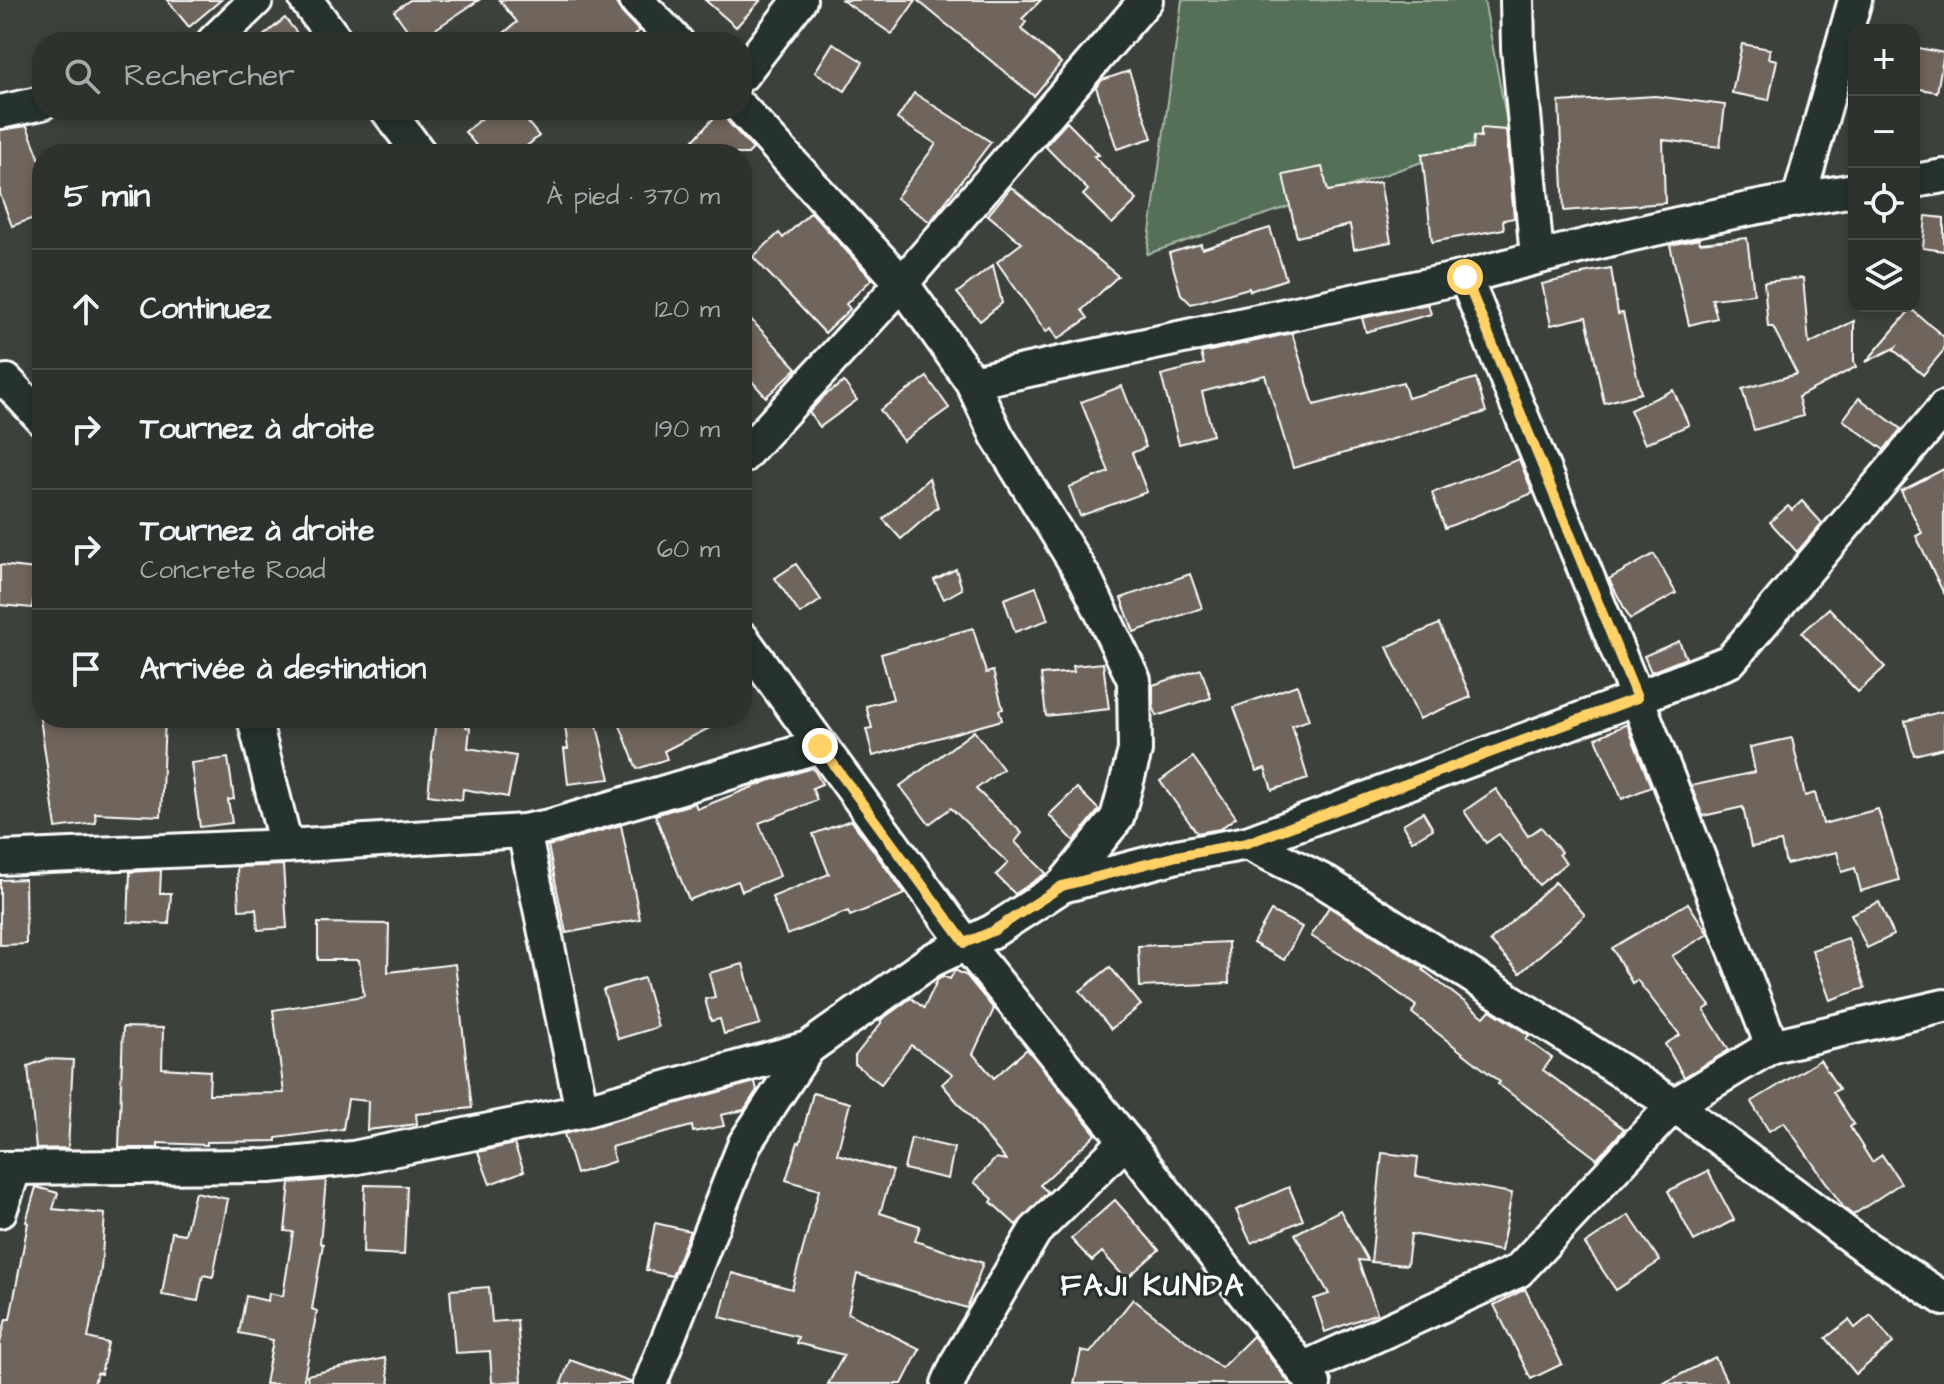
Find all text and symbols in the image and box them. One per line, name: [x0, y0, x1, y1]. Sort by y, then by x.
map controls: [1848, 24, 1920, 312]
button: +: [1848, 24, 1920, 96]
search box: [32, 32, 752, 120]
icon: search: [60, 54, 104, 98]
text: Rechercher: [124, 55, 295, 97]
button: −: [1848, 96, 1920, 168]
button: locate: [1848, 168, 1920, 240]
text: 5 min: [64, 172, 150, 220]
text: À pied · 370 m: [546, 178, 720, 214]
button: layers: [1848, 240, 1920, 312]
route start: [1447, 259, 1483, 295]
icon: ahead: [64, 287, 108, 331]
text: Continuez: [140, 288, 271, 330]
text: 120 m: [655, 291, 720, 327]
icon: right: [64, 407, 108, 451]
text: Tournez à droite: [140, 408, 374, 450]
text: 190 m: [655, 411, 720, 447]
text: Tournez à droite: [140, 510, 374, 552]
icon: right: [64, 527, 108, 571]
text: 60 m: [657, 531, 720, 567]
text: Concrete Road: [140, 552, 326, 588]
icon: arrive: [64, 647, 108, 691]
text: Arrivée à destination: [140, 648, 426, 690]
route end: [802, 728, 838, 764]
district label: FAJI KUNDA: [1061, 1265, 1245, 1307]

